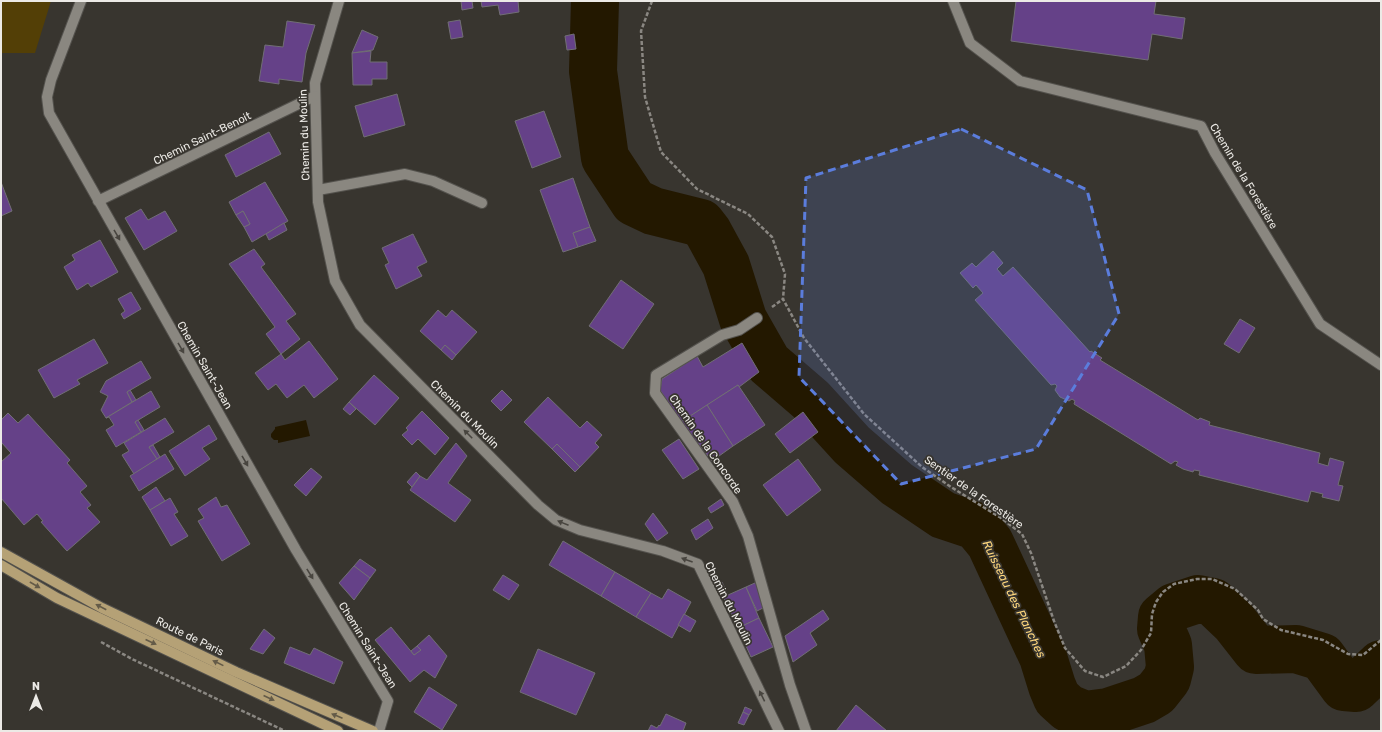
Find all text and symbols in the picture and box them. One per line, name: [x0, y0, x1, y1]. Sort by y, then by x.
street label: Chemin du Moulin: [296, 89, 313, 181]
street label: Chemin Saint-Benoit: [151, 109, 254, 168]
street label: Chemin de la Forestière: [1207, 121, 1280, 231]
one-way arrow: [114, 229, 121, 241]
street label: Chemin Saint-Jean: [174, 319, 235, 412]
one-way arrow: [178, 342, 185, 354]
street label: Chemin du Moulin: [428, 377, 502, 451]
street label: Chemin de la Concorde: [666, 392, 745, 496]
one-way arrow: [463, 429, 473, 439]
street label: Sentier de la Forestière: [922, 453, 1026, 532]
one-way arrow: [242, 455, 249, 467]
one-way arrow: [556, 519, 568, 525]
water label: Ruisseau des Planches: [979, 538, 1049, 660]
one-way arrow: [680, 557, 692, 563]
street label: Chemin du Moulin: [702, 559, 755, 647]
one-way arrow: [307, 568, 314, 580]
one-way arrow: [29, 581, 41, 588]
street label: Chemin Saint-Jean: [336, 600, 399, 691]
one-way arrow: [95, 604, 107, 610]
street label: Route de Paris: [154, 614, 226, 659]
one-way arrow: [145, 639, 157, 645]
one-way arrow: [213, 660, 224, 666]
north arrow: [16, 676, 56, 716]
text: N: [32, 680, 40, 693]
one-way arrow: [759, 690, 765, 702]
one-way arrow: [263, 695, 274, 701]
one-way arrow: [331, 712, 343, 718]

